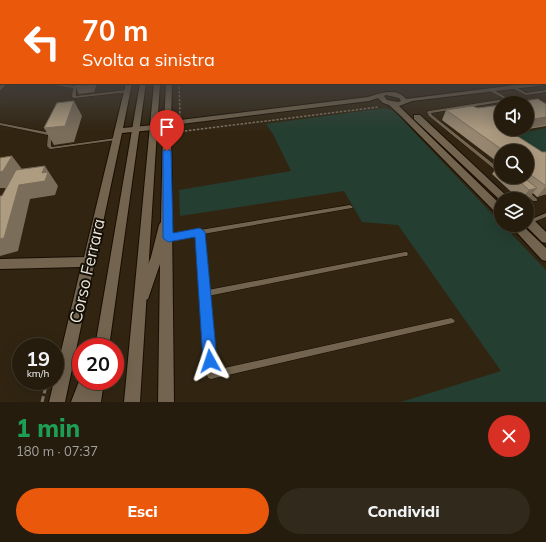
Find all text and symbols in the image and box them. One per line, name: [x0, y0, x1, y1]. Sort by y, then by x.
text: 70 m: [82, 13, 148, 48]
icon: left: [16, 16, 68, 68]
text: Svolta a sinistra: [82, 48, 215, 71]
map controls: [494, 96, 534, 232]
button: sound: [494, 96, 534, 136]
pin: [150, 110, 184, 151]
icon: arrive: [156, 116, 178, 138]
button: search: [494, 144, 534, 184]
button: layers: [494, 192, 534, 232]
street label: Corso Ferrara: [64, 217, 109, 325]
speed limit sign: 20: [72, 338, 124, 390]
position arrow: [189, 340, 231, 382]
text: 19: [26, 346, 50, 371]
text: km/h: [27, 367, 49, 380]
text: 1 min: [16, 413, 80, 443]
button: close: [488, 415, 530, 457]
text: 180 m · 07:37: [16, 443, 98, 459]
button: Esci: [16, 488, 269, 534]
button: Condividi: [277, 488, 530, 534]

